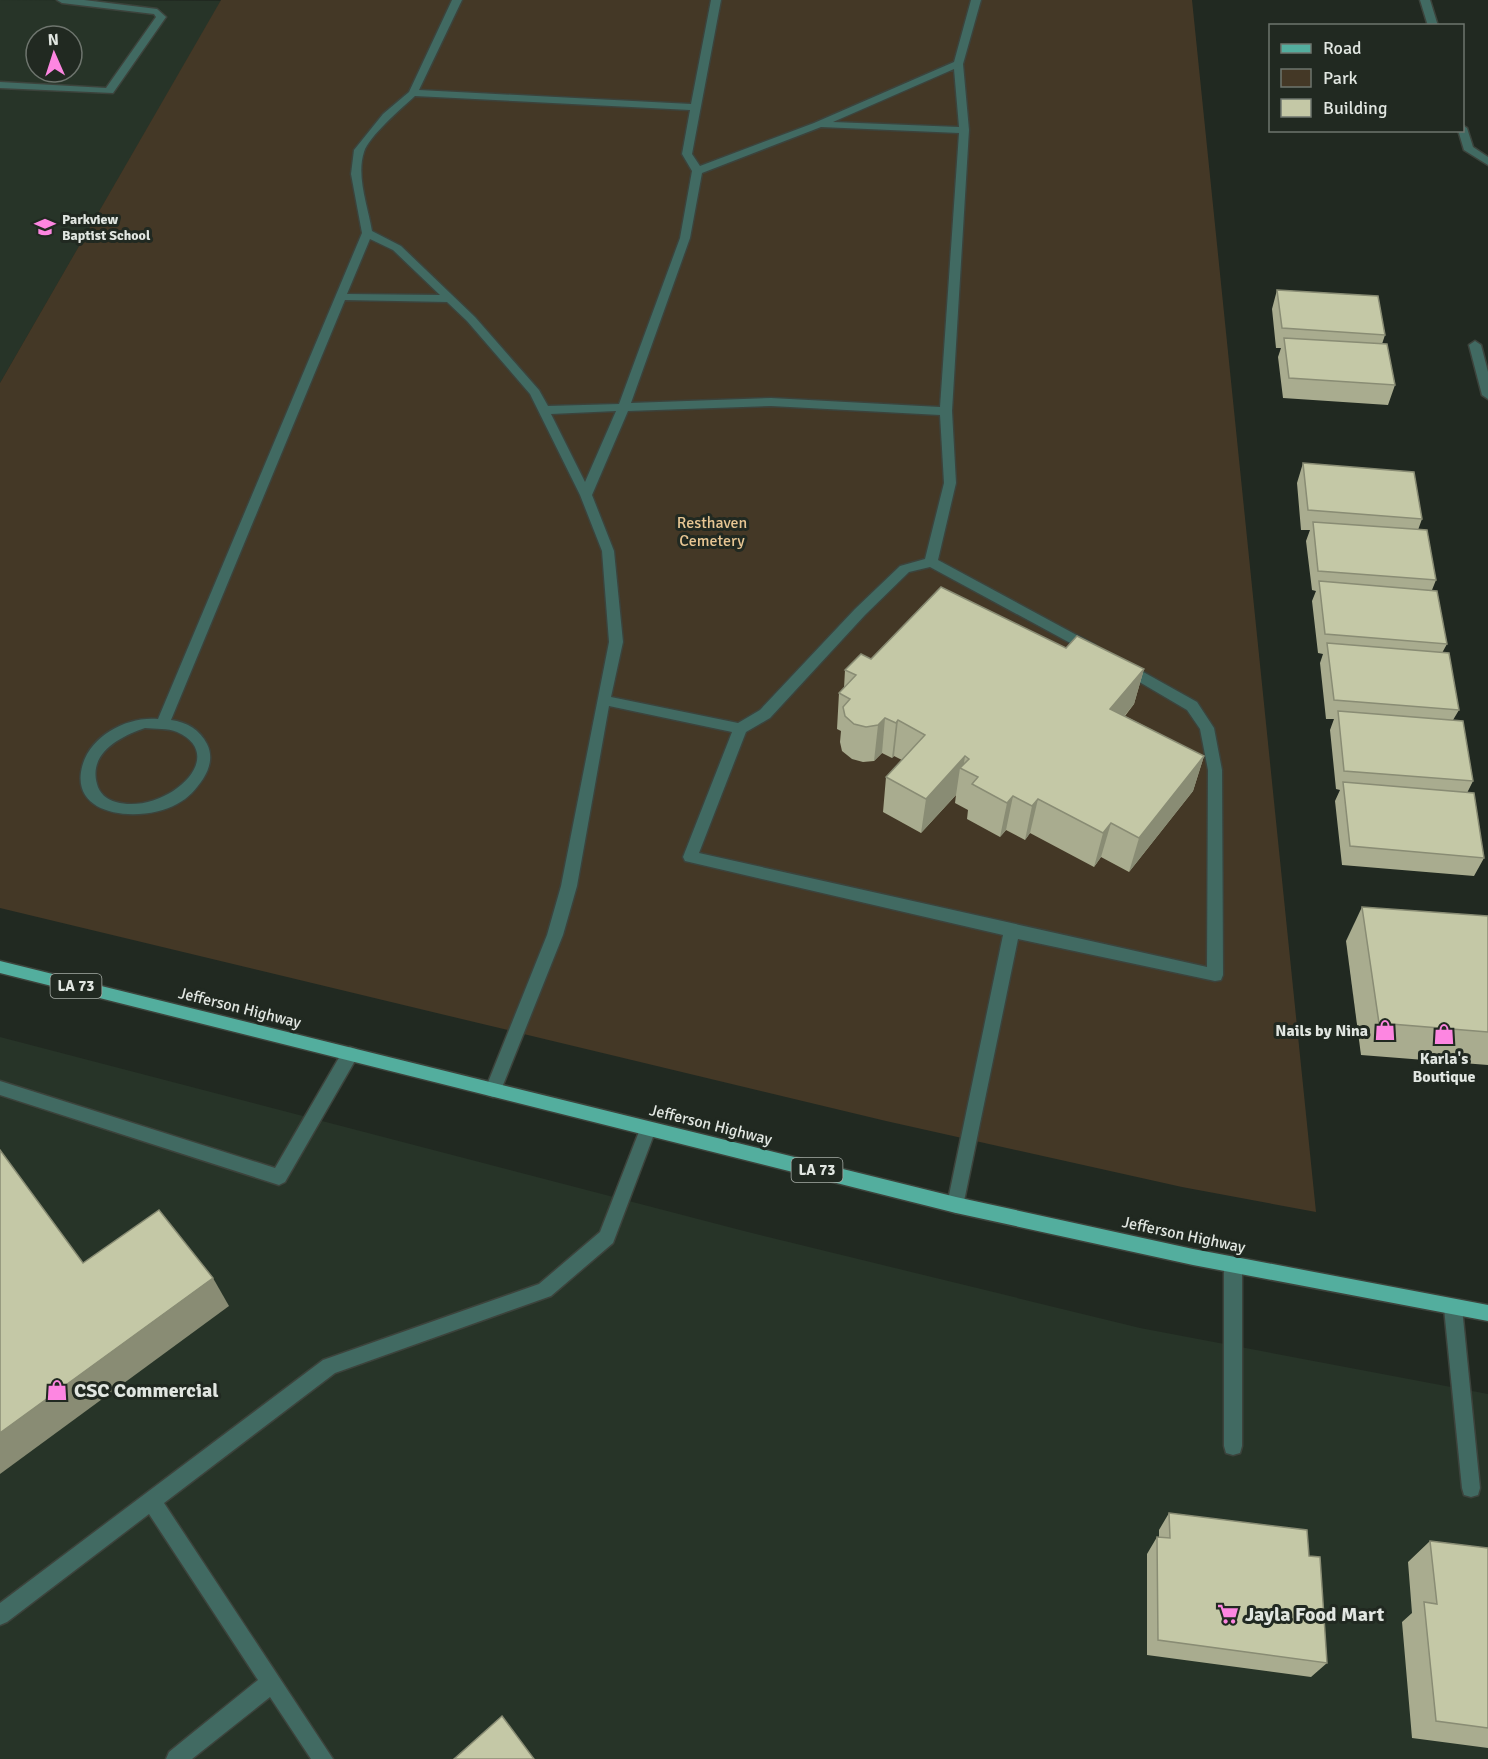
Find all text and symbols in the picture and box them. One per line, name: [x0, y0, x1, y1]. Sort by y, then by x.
north arrow: [24, 24, 84, 84]
legend: [1269, 24, 1464, 132]
text: N: [47, 30, 59, 50]
text: Road: [1323, 37, 1362, 59]
text: Park: [1323, 67, 1358, 89]
text: Building: [1323, 97, 1387, 119]
place label: Parkview Baptist School: [62, 211, 151, 244]
school or university icon: Parkview Baptist School: [33, 215, 57, 239]
park label: Resthaven Cemetery: [677, 513, 747, 551]
road number: LA 73: [50, 974, 101, 998]
street label: Jefferson Highway: [176, 983, 304, 1033]
shop icon: Nails by Nina: [1373, 1018, 1397, 1042]
place label: Nails by Nina: [1275, 1021, 1368, 1041]
shop icon: Karla's Boutique: [1432, 1022, 1456, 1046]
place label: Karla's Boutique: [1412, 1049, 1476, 1087]
street label: Jefferson Highway: [647, 1100, 775, 1150]
road number: LA 73: [792, 1158, 842, 1182]
street label: Jefferson Highway: [1120, 1212, 1248, 1258]
shop icon: CSC Commercial: [45, 1378, 69, 1402]
place label: CSC Commercial: [74, 1378, 218, 1403]
supermarket icon: Jayla Food Mart: [1216, 1602, 1240, 1626]
place label: Jayla Food Mart: [1245, 1602, 1385, 1627]

